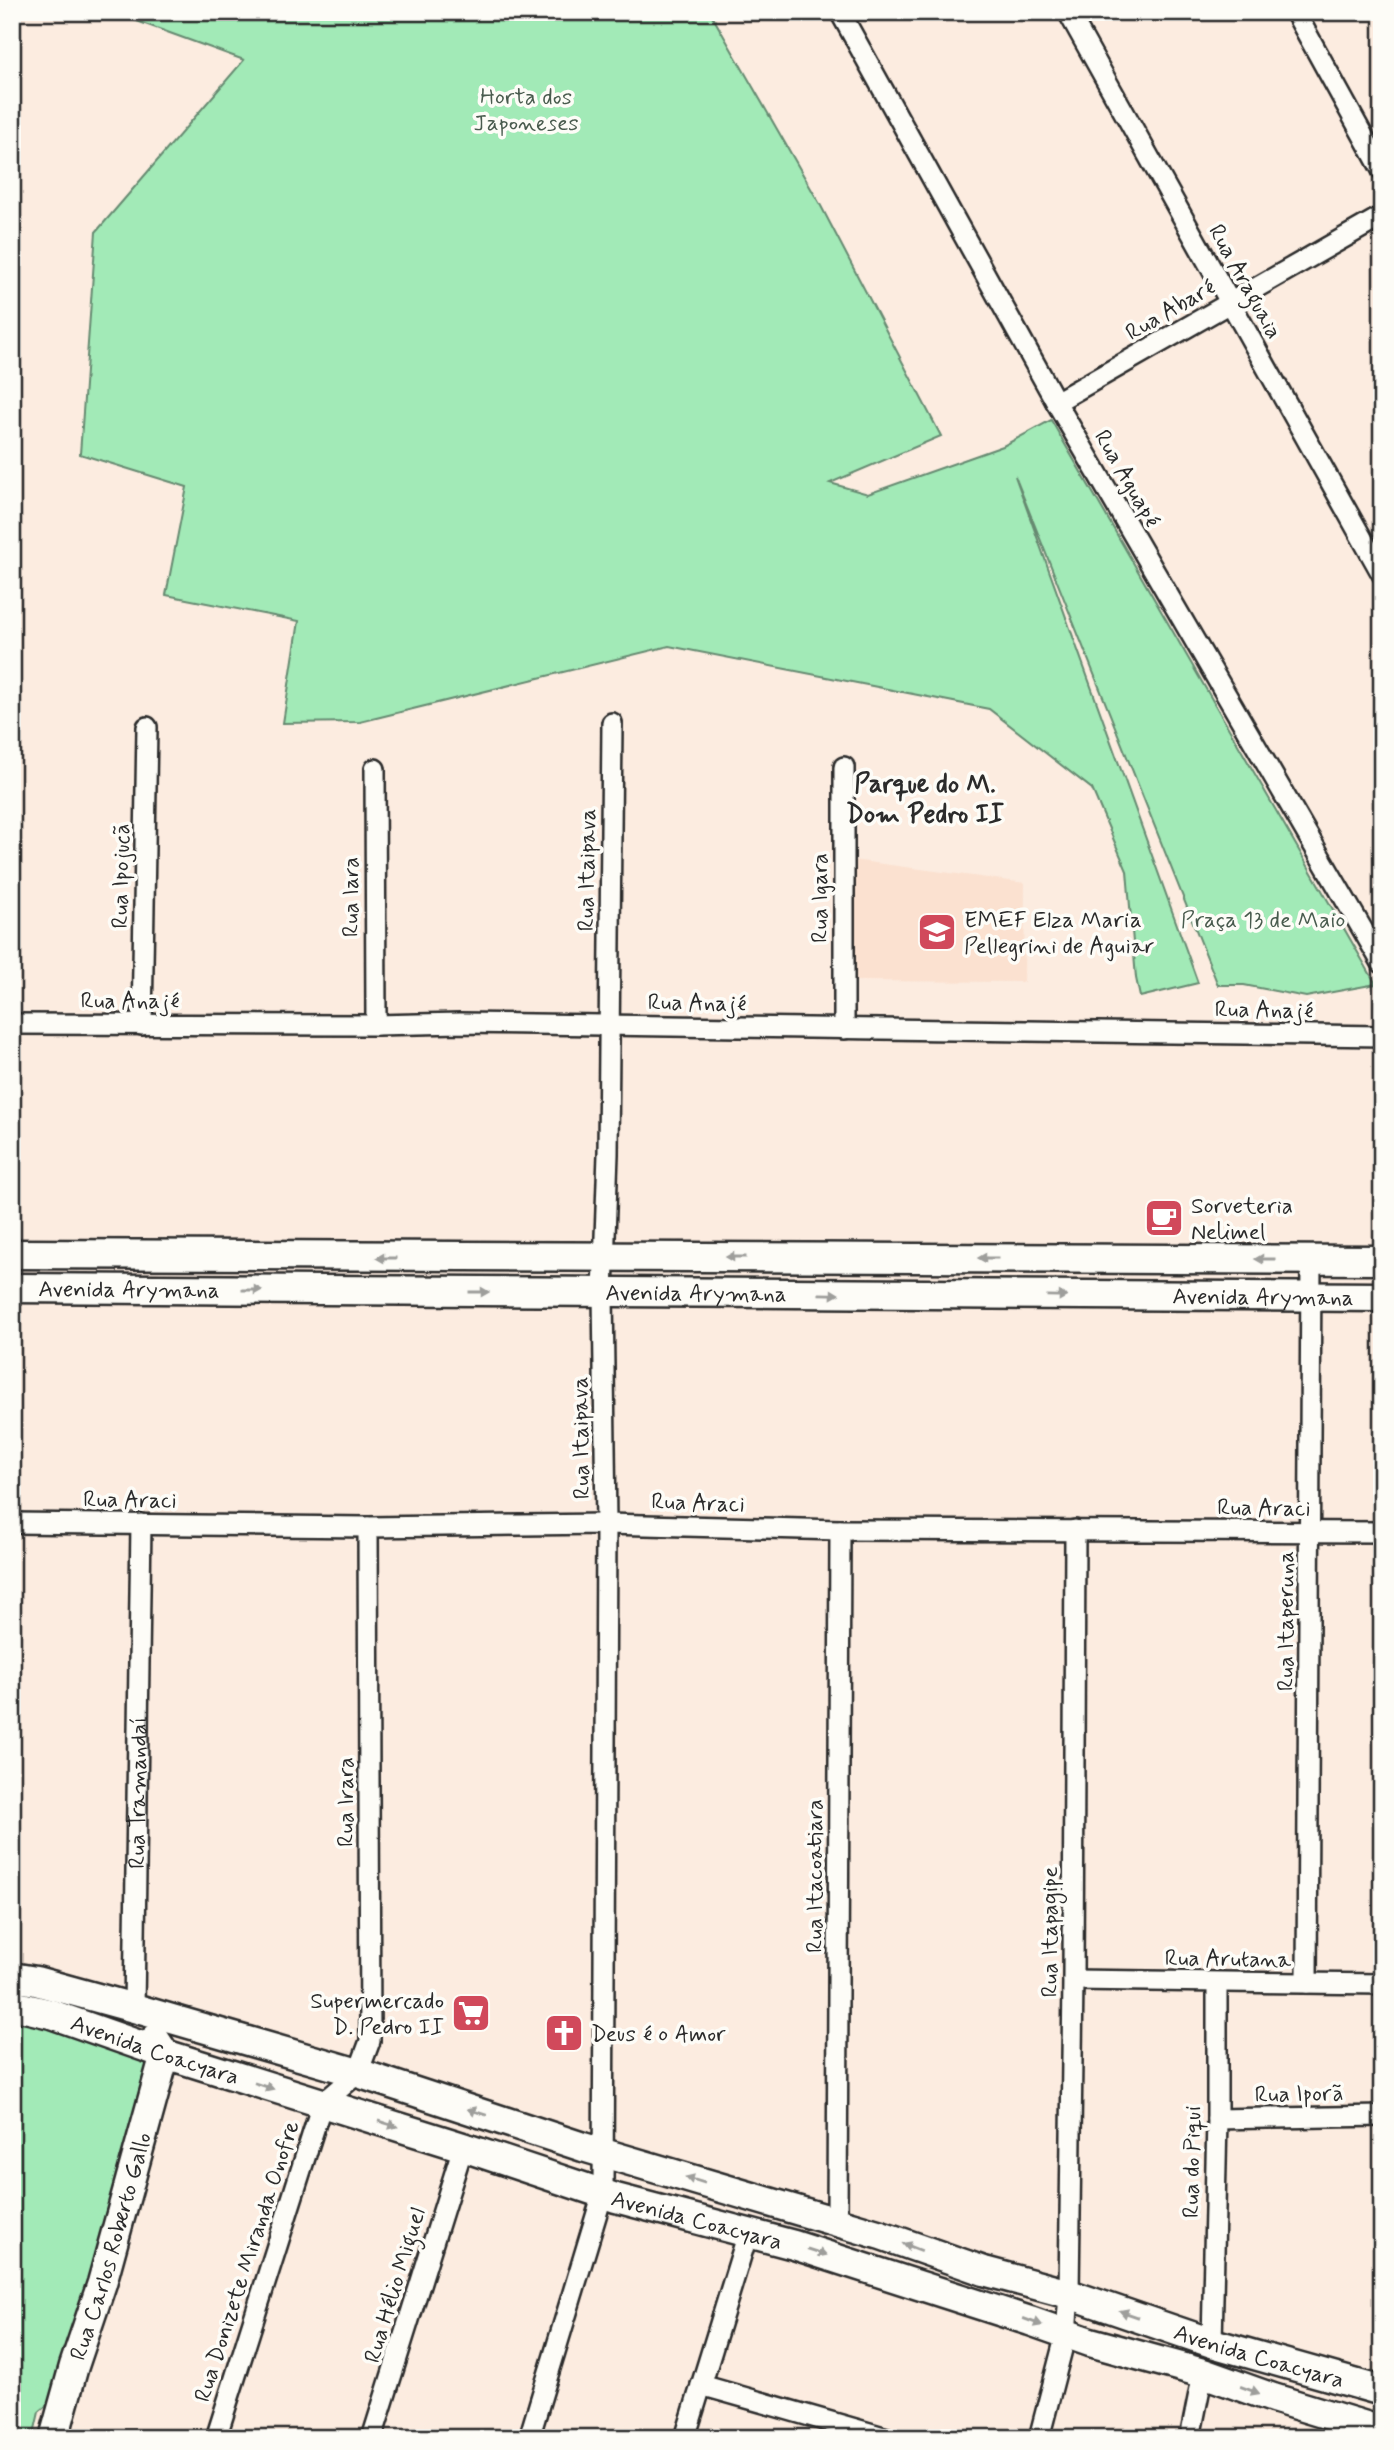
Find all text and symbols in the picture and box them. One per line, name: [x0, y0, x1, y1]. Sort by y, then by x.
park label: Horta dos Japoneses: [473, 83, 579, 139]
street label: Rua Araguaia: [1199, 219, 1288, 346]
street label: Rua Abaré: [1121, 273, 1221, 348]
street label: Rua Aguapé: [1086, 425, 1166, 533]
district label: Parque do M. Dom Pedro II: [846, 768, 1004, 832]
street label: Rua Itaipava: [572, 808, 604, 932]
street label: Rua Ipojucã: [106, 823, 138, 929]
street label: Rua Igara: [806, 853, 836, 943]
street label: Rua Iara: [337, 857, 367, 937]
place label: EMEF Elza Maria Pellegrini de Aguiar: [964, 906, 1155, 962]
park label: Praça 13 de Maio: [1181, 906, 1345, 936]
school or university icon: EMEF Elza Maria Pellegrini de Aguiar: [916, 911, 958, 953]
street label: Rua Anajé: [81, 987, 179, 1017]
street label: Rua Anajé: [647, 988, 747, 1020]
street label: Rua Anajé: [1214, 995, 1314, 1027]
place label: Sorveteria Nelimel: [1191, 1192, 1293, 1248]
cafe icon: Sorveteria Nelimel: [1143, 1197, 1185, 1239]
one-way arrow: [725, 1251, 747, 1263]
one-way arrow: [375, 1252, 397, 1264]
one-way arrow: [977, 1252, 999, 1264]
one-way arrow: [1253, 1253, 1275, 1265]
street label: Avenida Arymana: [38, 1275, 220, 1306]
street label: Avenida Arymana: [605, 1279, 787, 1310]
street label: Avenida Arymana: [1172, 1283, 1354, 1314]
one-way arrow: [241, 1284, 263, 1296]
one-way arrow: [469, 1286, 491, 1298]
one-way arrow: [819, 1288, 841, 1300]
one-way arrow: [1046, 1290, 1068, 1302]
street label: Rua Itaipava: [566, 1376, 598, 1500]
street label: Rua Araci: [83, 1485, 177, 1517]
street label: Rua Araci: [651, 1487, 745, 1521]
street label: Rua Araci: [1217, 1493, 1311, 1525]
street label: Rua Itaperuna: [1272, 1551, 1302, 1691]
street label: Rua Tramandaí: [123, 1717, 155, 1869]
street label: Rua Irara: [332, 1757, 362, 1847]
street label: Rua Itacoatiara: [801, 1799, 831, 1953]
street label: Rua Itapagipe: [1036, 1866, 1068, 1998]
street label: Rua Arutana: [1164, 1944, 1292, 1976]
place label: Supermercado D. Pedro II: [310, 1987, 444, 2043]
supermarket icon: Supermercado D. Pedro II: [450, 1992, 492, 2034]
street label: Avenida Coacyara: [66, 2009, 242, 2093]
church icon: Deus é o Amor: [543, 2012, 585, 2054]
place label: Deus é o Amor: [591, 2020, 726, 2050]
street label: Rua Iporã: [1254, 2079, 1344, 2111]
one-way arrow: [253, 2081, 274, 2091]
street label: Rua do Piqui: [1177, 2106, 1209, 2218]
one-way arrow: [467, 2107, 488, 2117]
street label: Rua Donizete Miranda Onofre: [188, 2117, 308, 2406]
one-way arrow: [377, 2120, 398, 2130]
street label: Rua Carlos Roberto Gallo: [64, 2129, 160, 2365]
one-way arrow: [684, 2174, 705, 2184]
street label: Avenida Coacyara: [608, 2184, 785, 2258]
street label: Rua Hélio Miguel: [358, 2204, 436, 2367]
one-way arrow: [901, 2241, 922, 2252]
one-way arrow: [806, 2248, 827, 2258]
one-way arrow: [1119, 2308, 1140, 2319]
one-way arrow: [1023, 2317, 1044, 2328]
street label: Avenida Coacyara: [1170, 2318, 1347, 2397]
one-way arrow: [1240, 2385, 1261, 2396]

